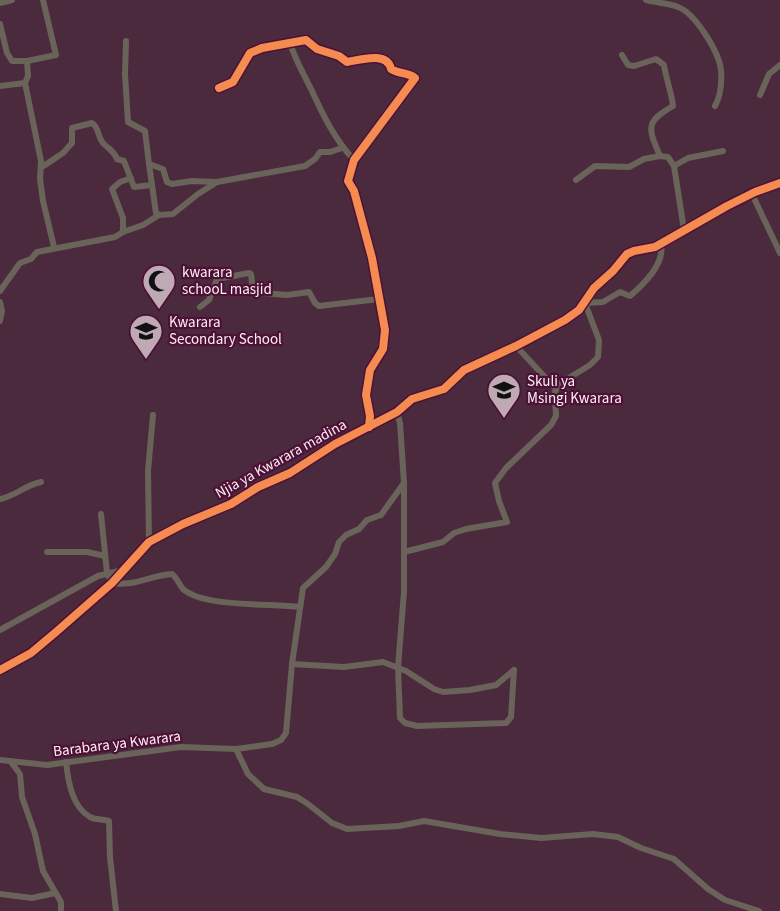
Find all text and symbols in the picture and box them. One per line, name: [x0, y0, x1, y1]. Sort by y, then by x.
place label: kwarara schooL masjid: [182, 262, 272, 300]
mosque icon: kwarara schooL masjid: [141, 263, 177, 310]
place label: Kwarara Secondary School: [169, 312, 282, 350]
school or university icon: Kwarara Secondary School: [128, 313, 164, 360]
place label: Skuli ya Msingi Kwarara: [527, 371, 622, 409]
school or university icon: Skuli ya Msingi Kwarara: [486, 372, 522, 419]
street label: Njia ya Kwarara madina: [212, 414, 350, 504]
street label: Barabara ya Kwarara: [52, 726, 182, 762]

